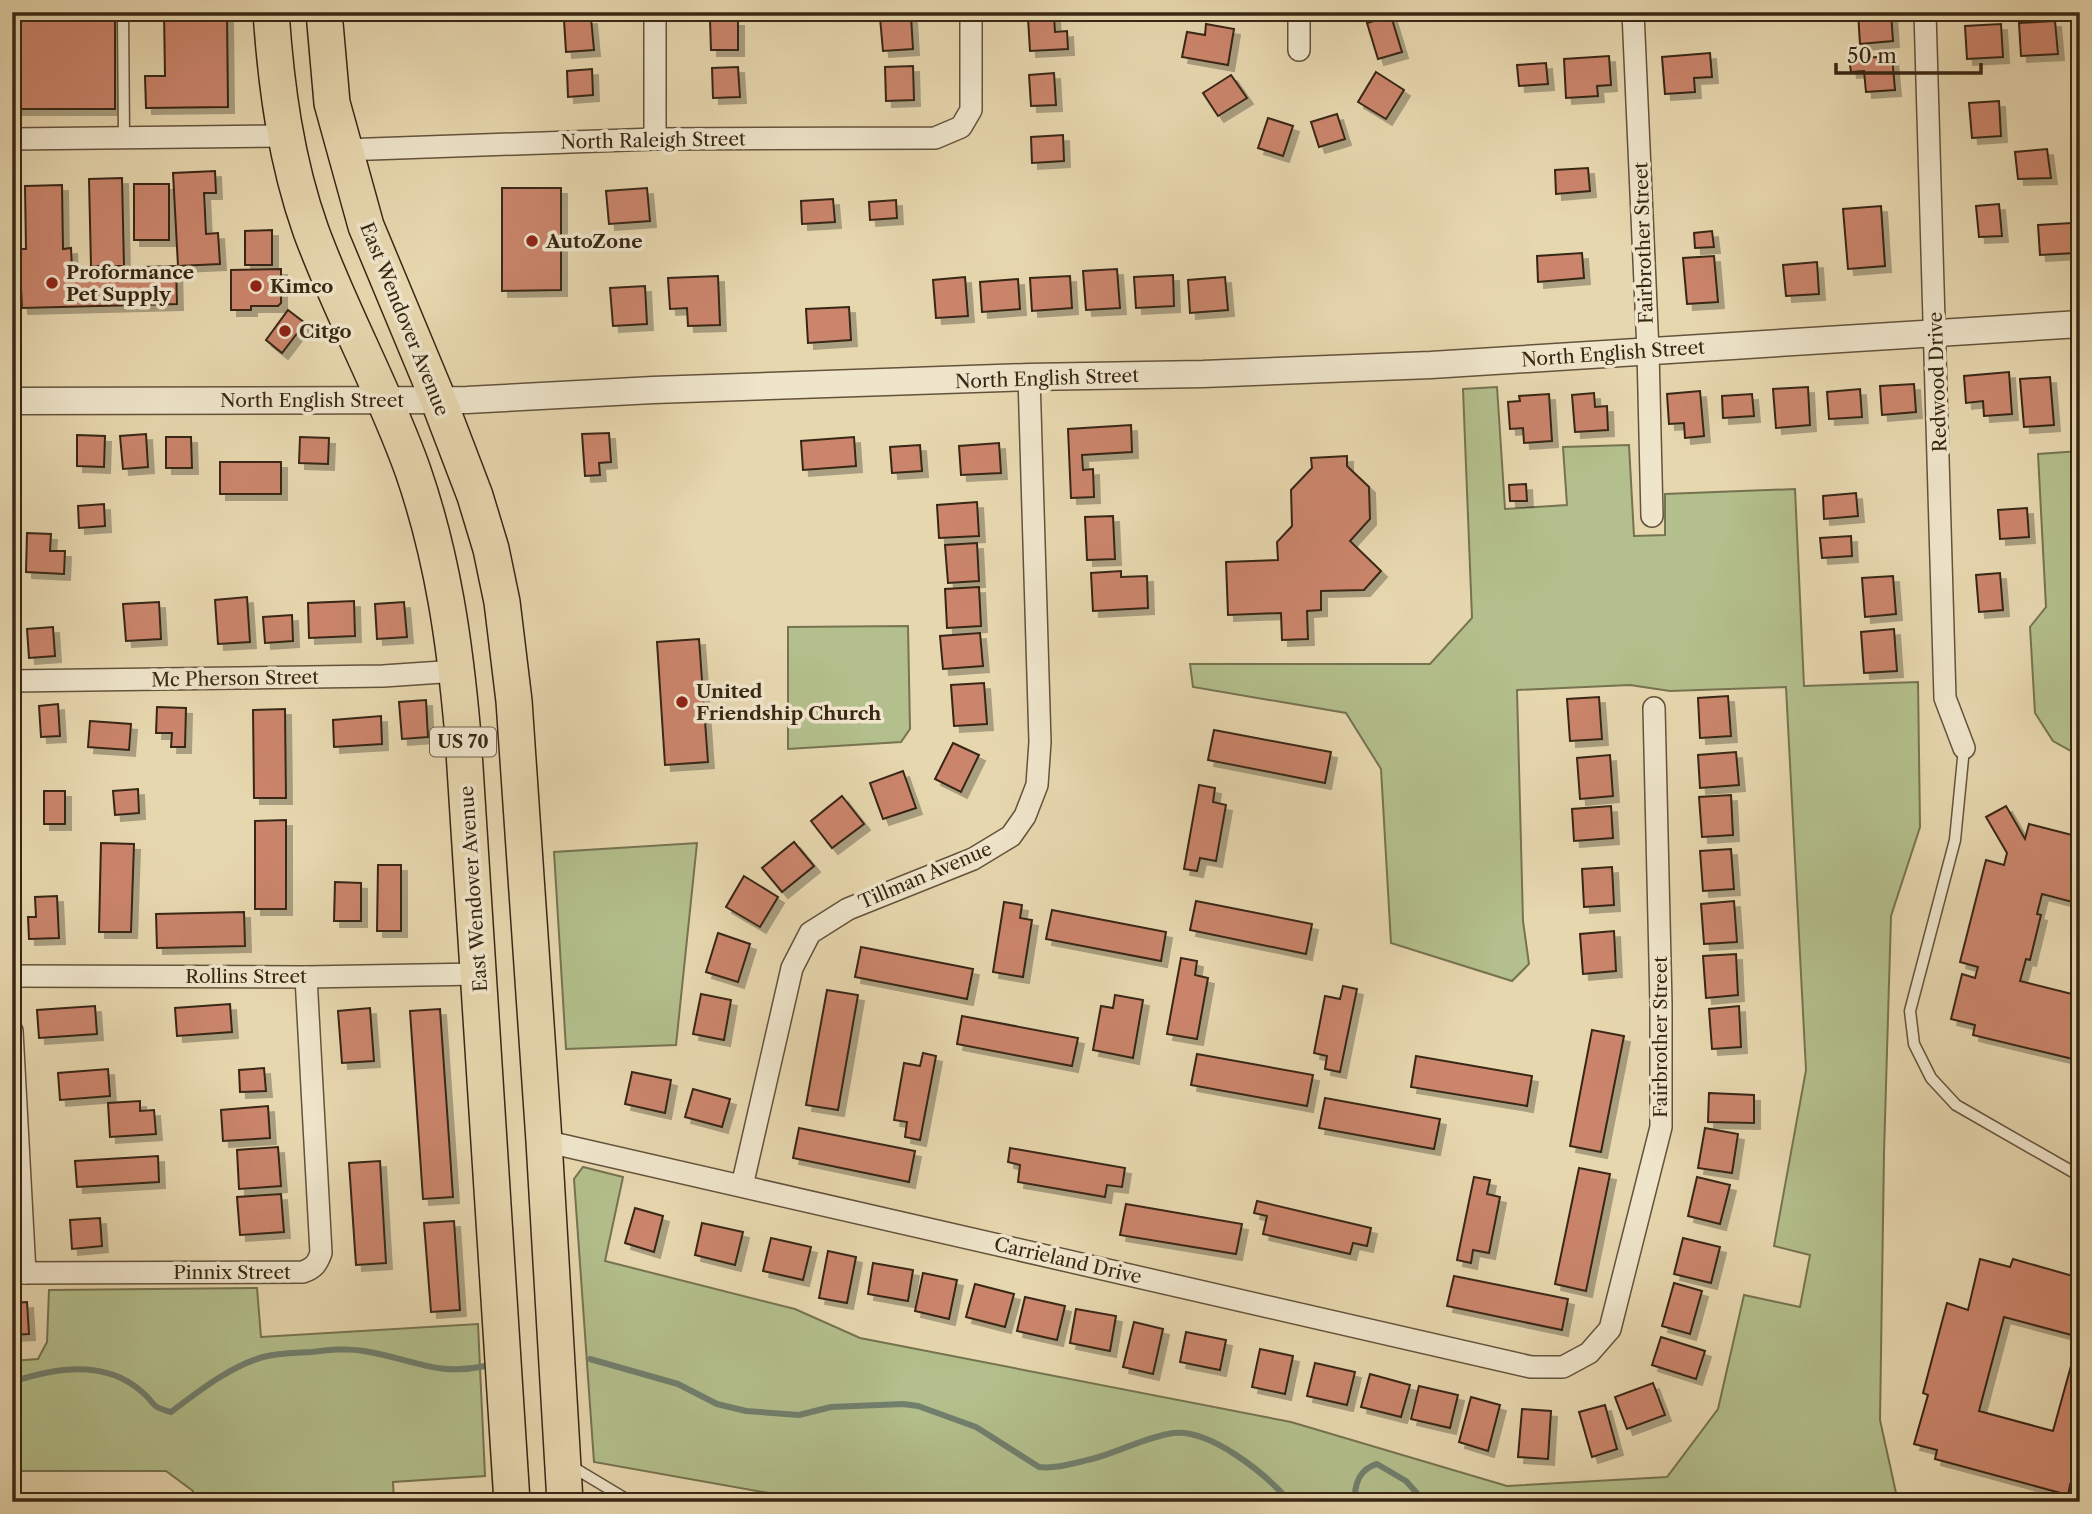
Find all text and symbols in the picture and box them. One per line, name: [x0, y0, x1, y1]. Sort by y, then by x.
scale bar: [1836, 32, 1982, 76]
text: 50 m: [1847, 43, 1897, 68]
street label: North Raleigh Street: [560, 127, 746, 154]
street label: Fairbrother Street: [1629, 161, 1658, 324]
street label: East Wendover Avenue: [355, 219, 454, 419]
place label: AutoZone: [545, 230, 643, 253]
marker: AutoZone: [524, 233, 540, 249]
place label: Proformance Pet Supply: [66, 261, 194, 306]
marker: Proformance Pet Supply: [44, 275, 60, 291]
place label: Kimco: [270, 275, 333, 298]
marker: Kimco: [248, 278, 264, 294]
street label: Redwood Drive: [1924, 311, 1951, 453]
place label: Citgo: [299, 320, 352, 343]
marker: Citgo: [277, 323, 293, 339]
street label: North English Street: [1520, 336, 1706, 371]
street label: North English Street: [955, 364, 1140, 393]
street label: North English Street: [220, 389, 404, 412]
street label: Mc Pherson Street: [151, 666, 319, 691]
place label: United Friendship Church: [696, 680, 881, 725]
marker: United Friendship Church: [674, 694, 690, 710]
road number: US 70: [430, 728, 496, 756]
street label: East Wendover Avenue: [455, 785, 492, 993]
street label: Tillman Avenue: [855, 837, 995, 914]
street label: Fairbrother Street: [1649, 956, 1672, 1118]
street label: Rollins Street: [185, 965, 307, 988]
street label: Carrieland Drive: [992, 1232, 1144, 1289]
street label: Pinnix Street: [173, 1261, 291, 1284]

